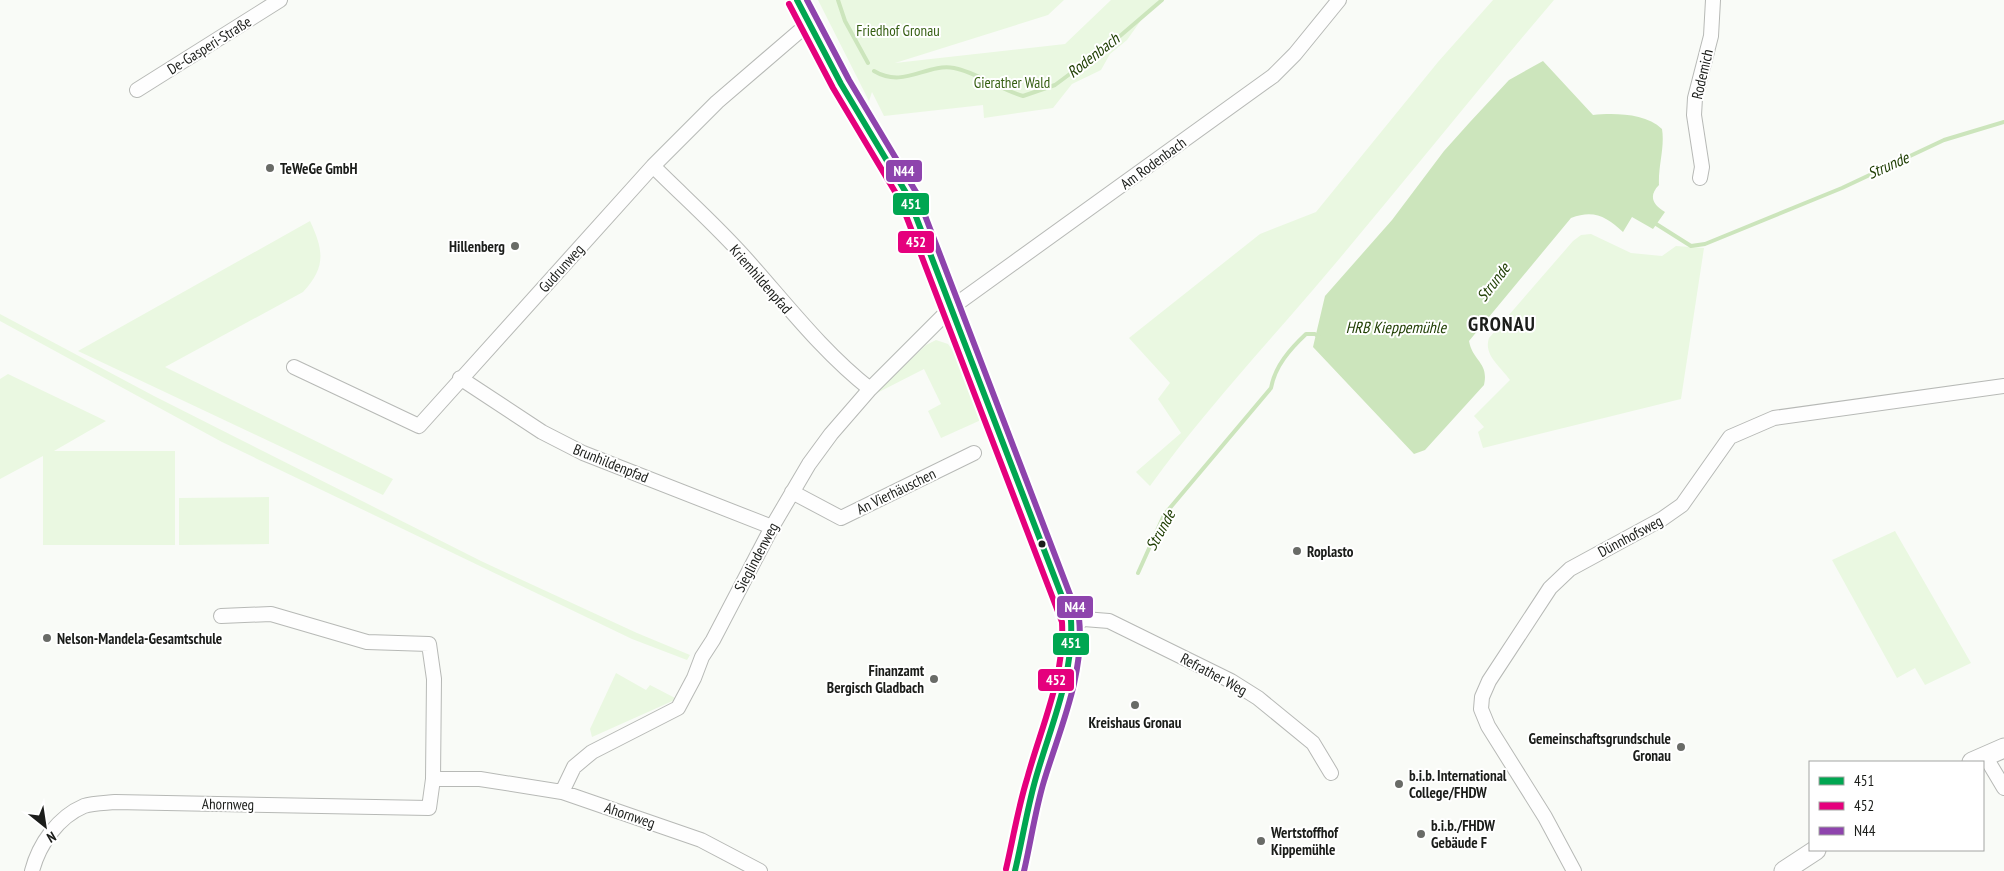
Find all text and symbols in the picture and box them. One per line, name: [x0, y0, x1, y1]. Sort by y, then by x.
street label: De-Gasperi-Straße: [163, 12, 255, 78]
park label: Friedhof Gronau: [856, 21, 940, 40]
water label: Rodenbach: [1063, 28, 1124, 82]
street label: Rodemich: [1687, 47, 1717, 101]
park label: Gierather Wald: [974, 73, 1050, 92]
street label: Am Rodenbach: [1116, 133, 1190, 193]
water label: Strunde: [1864, 147, 1913, 183]
place label: TeWeGe GmbH: [280, 159, 357, 178]
line badge: N44: [885, 159, 923, 183]
marker: TeWeGe GmbH: [264, 162, 276, 174]
text: N44: [894, 162, 915, 180]
line badge: 451: [892, 192, 930, 216]
text: 451: [901, 195, 921, 213]
line badge: 452: [897, 230, 935, 254]
text: 452: [906, 233, 926, 251]
place label: Hillenberg: [449, 237, 505, 256]
marker: Hillenberg: [509, 240, 521, 252]
street label: Gudrunweg: [534, 240, 588, 296]
street label: Kriemhildenpfad: [726, 240, 796, 318]
water label: Strunde: [1472, 258, 1515, 305]
district label: GRONAU: [1468, 311, 1536, 337]
water label: HRB Kieppemühle: [1346, 317, 1448, 337]
street label: Brunhildenpfad: [571, 439, 651, 487]
street label: An Vierhäuschen: [853, 464, 939, 518]
water label: Strunde: [1141, 505, 1180, 554]
street label: Dünnhofsweg: [1594, 511, 1666, 561]
street label: Sieglindenweg: [730, 519, 782, 595]
unlabelled marker: [1037, 539, 1047, 549]
place label: Roplasto: [1307, 542, 1354, 561]
marker: Roplasto: [1291, 545, 1303, 557]
line badge: N44: [1056, 595, 1094, 619]
text: N44: [1065, 598, 1086, 616]
place label: Nelson-Mandela-Gesamtschule: [57, 629, 222, 648]
marker: Nelson-Mandela-Gesamtschule: [41, 632, 53, 644]
line badge: 451: [1052, 632, 1090, 656]
text: 451: [1061, 634, 1081, 652]
street label: Refrather Weg: [1177, 649, 1251, 699]
place label: Finanzamt Bergisch Gladbach: [827, 661, 925, 697]
line badge: 452: [1037, 668, 1075, 692]
text: 452: [1046, 671, 1066, 689]
marker: Finanzamt Bergisch Gladbach: [928, 673, 940, 685]
marker: Kreishaus Gronau: [1129, 699, 1141, 711]
place label: Kreishaus Gronau: [1088, 713, 1182, 732]
place label: Gemeinschaftsgrundschule Gronau: [1528, 729, 1671, 765]
marker: Gemeinschaftsgrundschule Gronau: [1675, 741, 1687, 753]
legend: [1809, 761, 1984, 851]
place label: b.i.b. International College/FHDW: [1409, 766, 1507, 802]
text: 451: [1854, 771, 1874, 790]
marker: b.i.b. International College/FHDW: [1393, 778, 1405, 790]
street label: Ahornweg: [202, 794, 254, 814]
text: 452: [1854, 796, 1874, 815]
street label: Ahornweg: [602, 798, 658, 832]
north arrow: [20, 801, 70, 851]
place label: b.i.b./FHDW Gebäude F: [1431, 816, 1495, 852]
text: N44: [1854, 821, 1876, 840]
place label: Wertstoffhof Kippemühle: [1270, 823, 1339, 859]
text: N: [44, 828, 59, 847]
marker: b.i.b./FHDW Gebäude F: [1415, 828, 1427, 840]
marker: Wertstoffhof Kippemühle: [1255, 835, 1267, 847]

